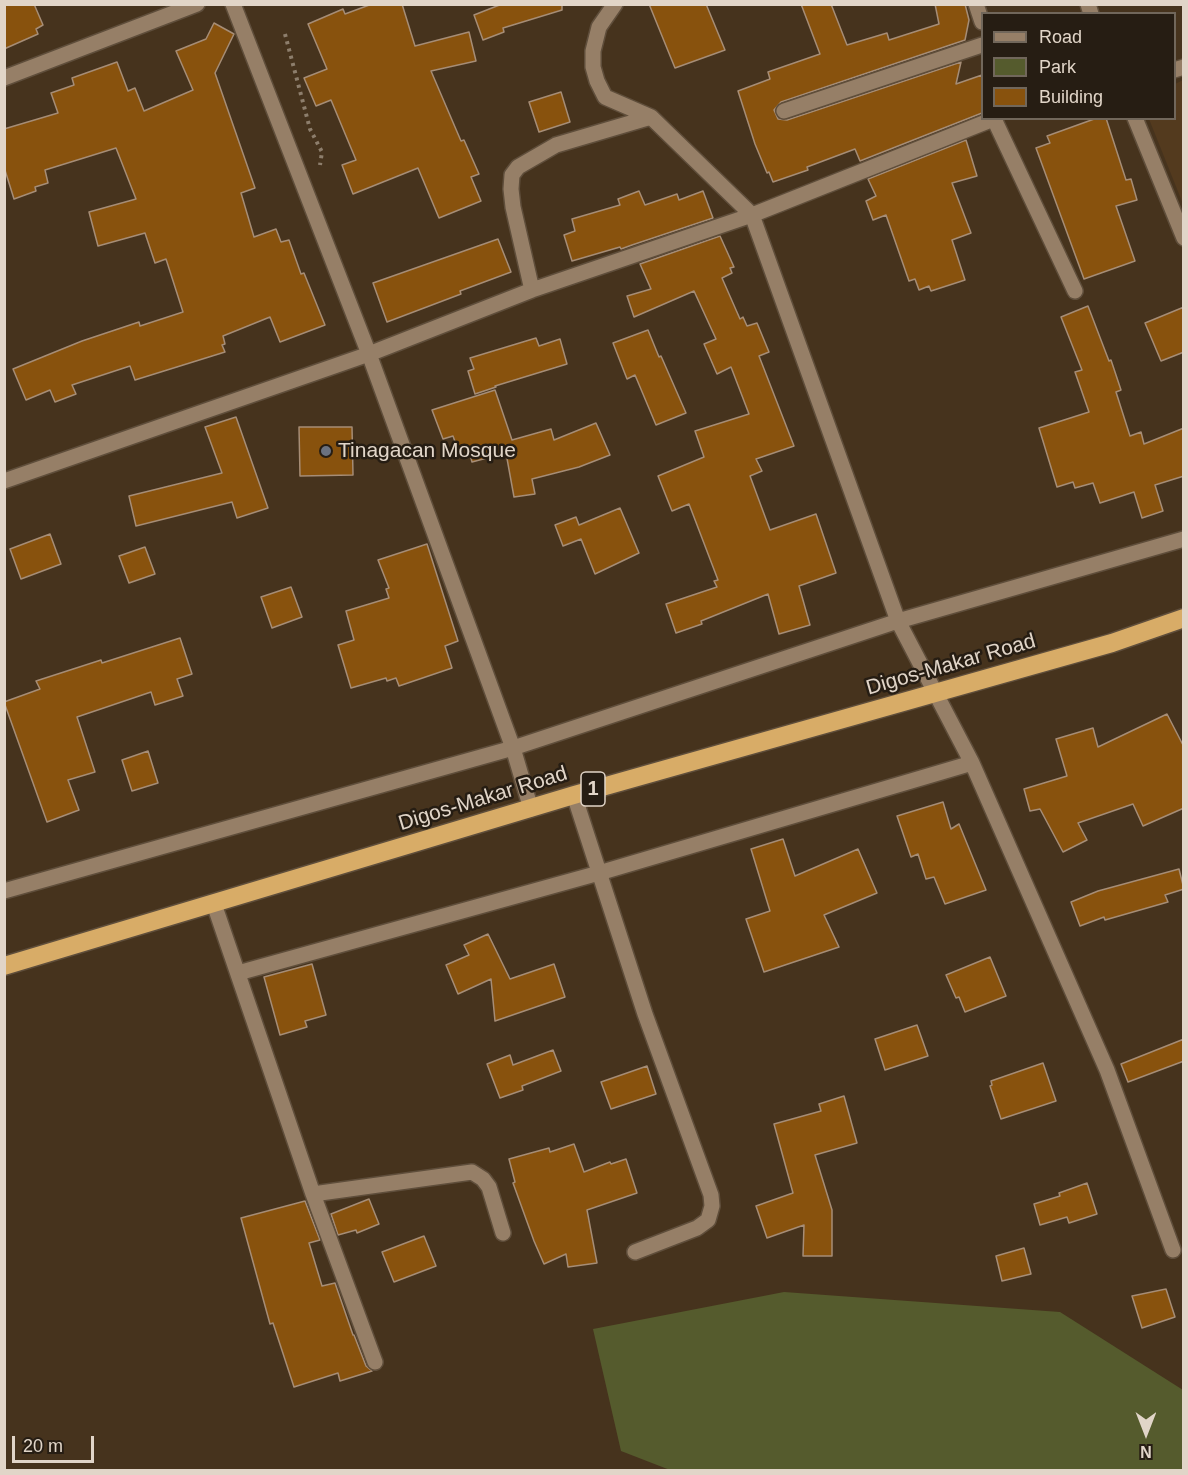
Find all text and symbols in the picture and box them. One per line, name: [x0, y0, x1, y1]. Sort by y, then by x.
legend: [981, 12, 1176, 120]
text: Road: [1039, 27, 1082, 47]
text: Park: [1039, 57, 1076, 77]
text: Building: [1039, 87, 1103, 107]
place label: Tinagacan Mosque: [338, 438, 516, 464]
marker: Tinagacan Mosque: [319, 444, 333, 458]
street label: Digos-Makar Road: [863, 629, 1039, 701]
street label: Digos-Makar Road: [396, 761, 570, 837]
road number: 1: [581, 772, 605, 806]
north arrow: [1116, 1403, 1176, 1463]
scale bar: [15, 1424, 98, 1462]
text: 20 m: [23, 1436, 63, 1456]
text: N: [1140, 1443, 1152, 1460]

